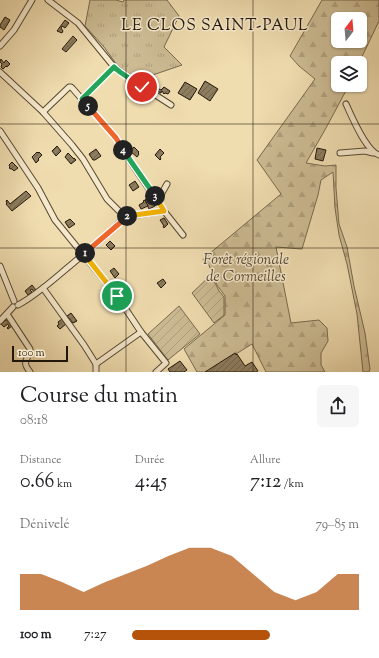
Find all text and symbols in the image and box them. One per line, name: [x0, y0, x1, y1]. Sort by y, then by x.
north arrow: [331, 12, 367, 48]
map controls: [331, 12, 367, 92]
district label: LE CLOS SAINT-PAUL: [121, 15, 309, 38]
button: layers: [331, 56, 367, 92]
pin: [125, 70, 159, 104]
icon: check: [131, 76, 153, 98]
pin: 5: [78, 96, 98, 116]
text: 5: [86, 98, 90, 114]
pin: 4: [113, 140, 133, 160]
text: 4: [120, 142, 126, 158]
pin: 3: [145, 186, 165, 206]
text: 3: [153, 188, 157, 204]
pin: 2: [117, 206, 137, 226]
text: 2: [124, 208, 130, 224]
pin: 1: [75, 243, 95, 263]
text: 1: [83, 245, 87, 261]
park label: Forêt régionale de Cormeilles: [203, 250, 289, 288]
pin: [100, 279, 134, 313]
icon: arrive: [106, 285, 128, 307]
scale bar: [12, 344, 68, 363]
text: 100 m: [18, 345, 45, 361]
text: Course du matin: [20, 381, 178, 413]
button: share: [317, 385, 359, 427]
text: 08:18: [20, 412, 48, 430]
text: Distance: [20, 452, 61, 468]
text: Durée: [135, 452, 164, 468]
text: Allure: [250, 452, 281, 468]
text: 0.66: [20, 468, 55, 497]
text: 4:45: [135, 468, 167, 497]
text: 7:12: [250, 468, 281, 497]
text: km: [55, 476, 72, 492]
text: /km: [281, 476, 304, 492]
text: Dénivelé: [20, 516, 70, 534]
text: 79–85 m: [315, 516, 359, 534]
text: 100 m: [20, 626, 52, 644]
text: 7:27: [84, 626, 107, 644]

